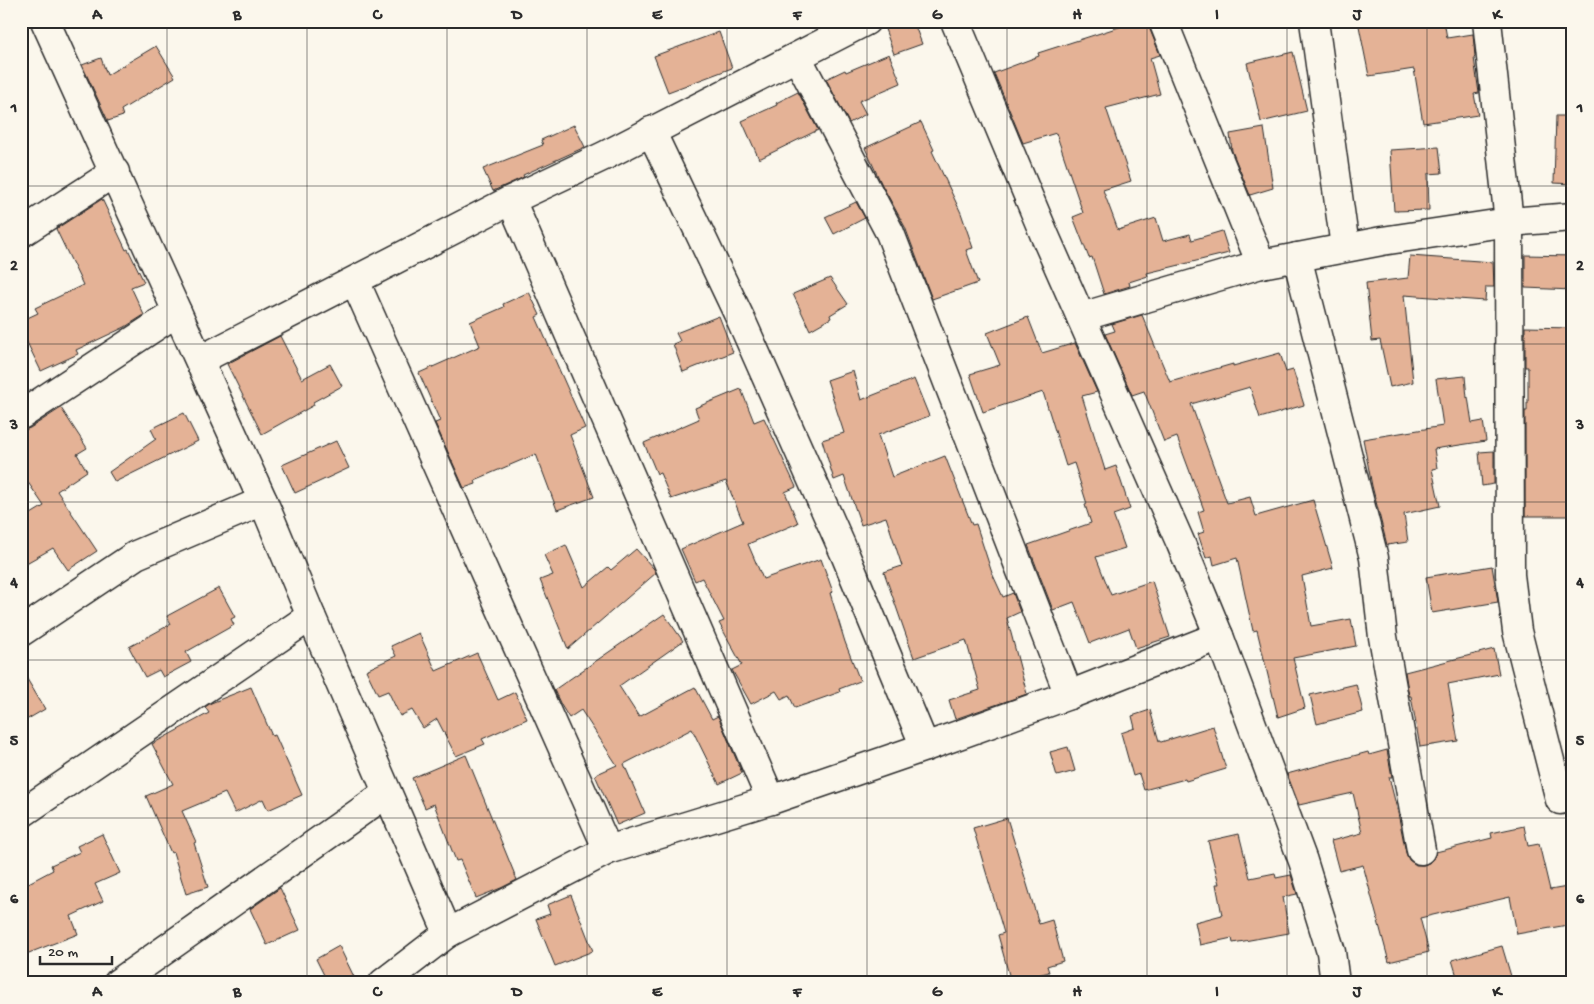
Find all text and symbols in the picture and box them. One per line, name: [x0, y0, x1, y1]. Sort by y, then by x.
text: A: [91, 7, 103, 26]
text: B: [232, 7, 242, 26]
text: C: [372, 7, 383, 26]
text: D: [510, 7, 523, 26]
text: E: [652, 7, 663, 26]
text: F: [792, 7, 803, 26]
text: G: [932, 7, 943, 26]
text: H: [1072, 7, 1082, 26]
text: I: [1215, 7, 1219, 26]
text: J: [1352, 7, 1363, 26]
text: K: [1492, 7, 1504, 26]
text: 1: [10, 100, 17, 119]
text: 1: [1576, 100, 1583, 119]
text: 2: [10, 258, 18, 277]
text: 2: [1576, 258, 1584, 277]
text: 3: [9, 417, 18, 436]
text: 3: [1575, 417, 1584, 436]
text: 4: [9, 575, 18, 594]
text: 4: [1575, 575, 1584, 594]
text: 5: [10, 733, 19, 752]
text: 5: [1576, 733, 1585, 752]
text: 6: [10, 891, 19, 910]
text: 6: [1576, 891, 1585, 910]
scale bar: [40, 934, 112, 966]
text: 20 m: [48, 944, 78, 962]
text: A: [91, 984, 103, 1003]
text: B: [232, 984, 242, 1003]
text: C: [372, 984, 383, 1003]
text: D: [510, 984, 523, 1003]
text: E: [652, 984, 663, 1003]
text: F: [792, 984, 803, 1003]
text: G: [932, 984, 943, 1003]
text: H: [1072, 984, 1082, 1003]
text: I: [1215, 984, 1219, 1003]
text: J: [1352, 984, 1363, 1003]
text: K: [1492, 984, 1504, 1003]

